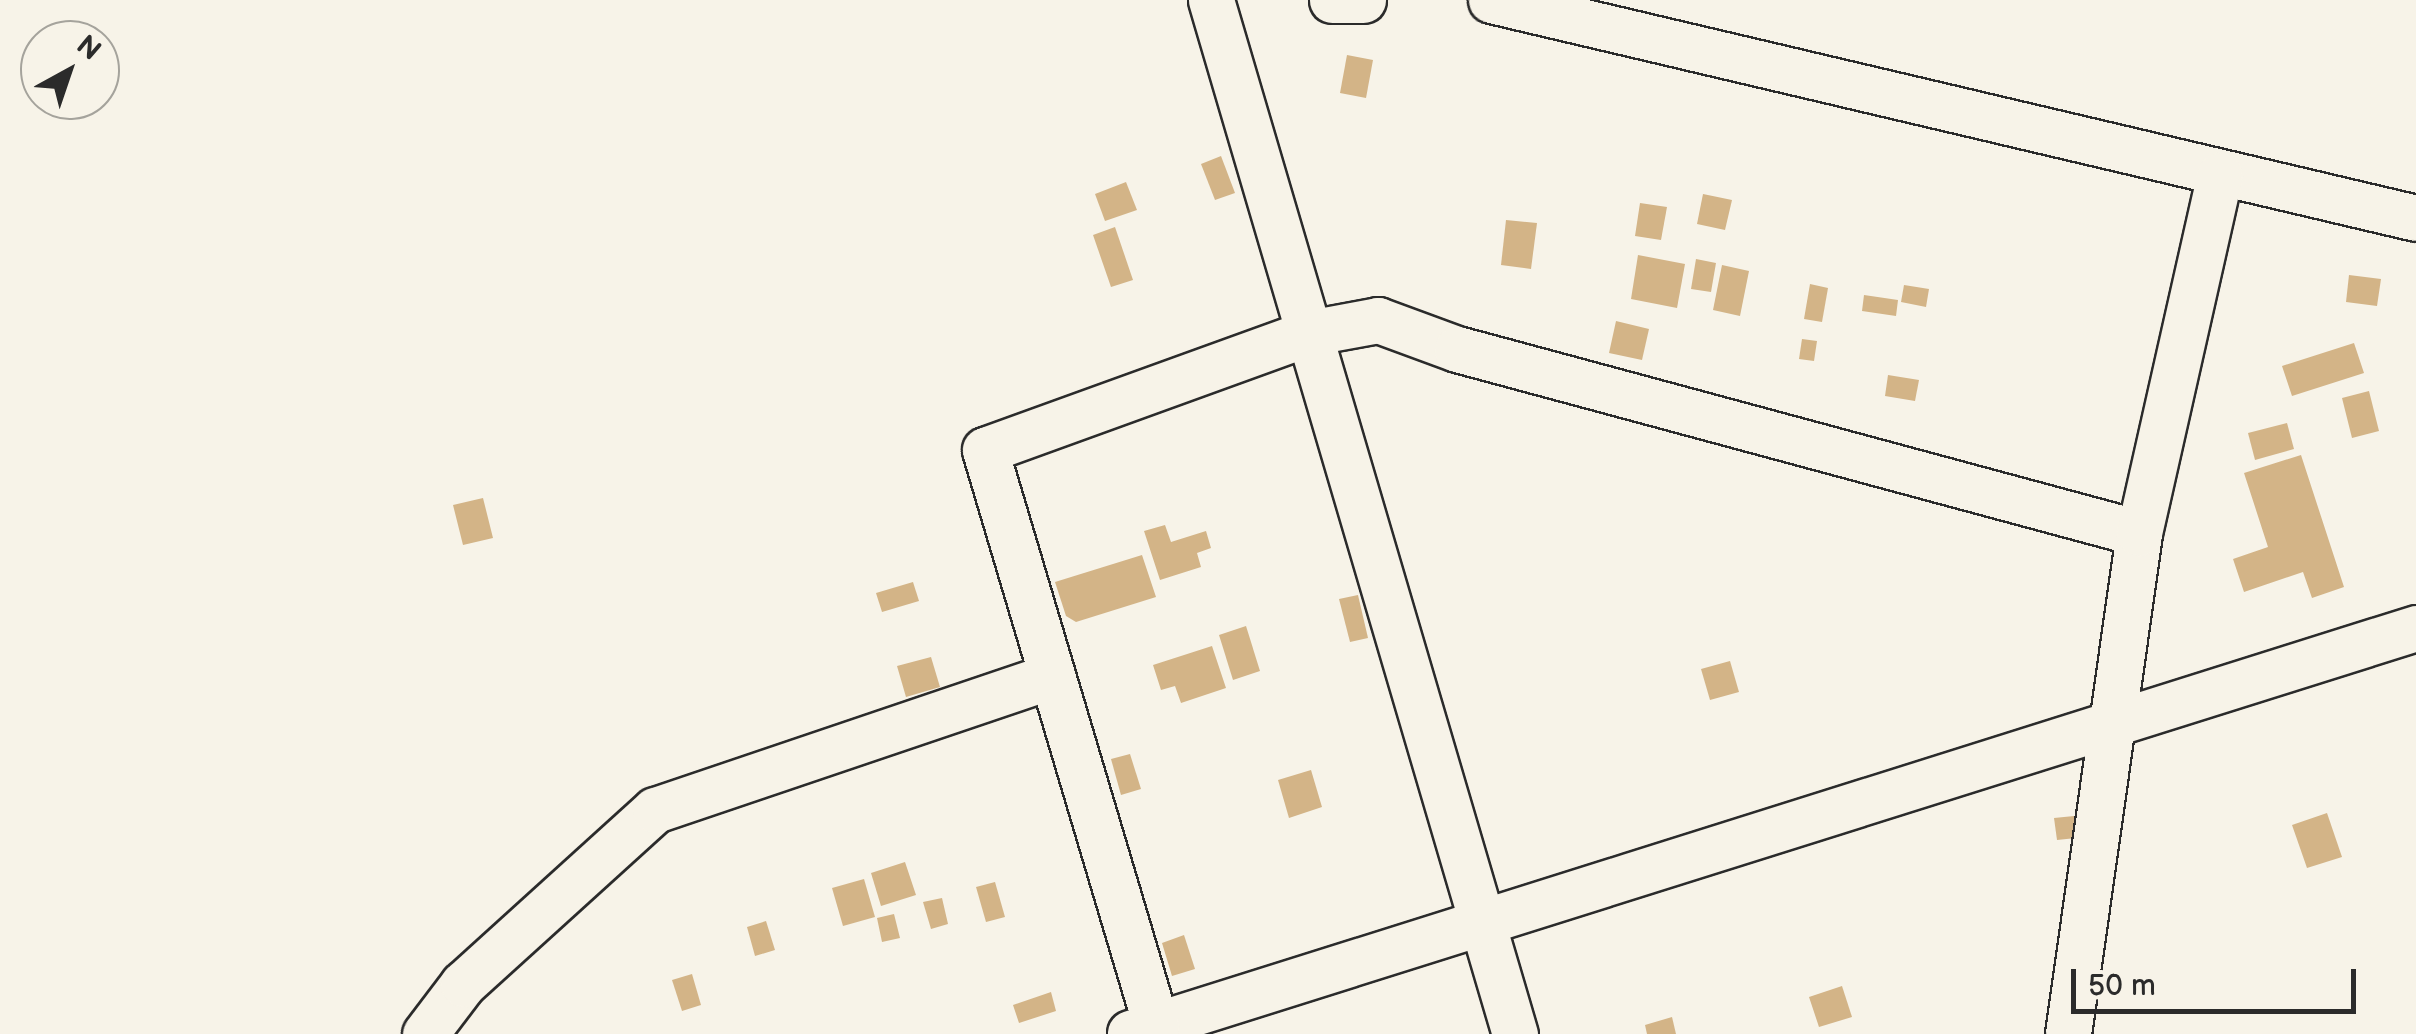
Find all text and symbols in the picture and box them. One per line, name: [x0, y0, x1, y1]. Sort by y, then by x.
north arrow: [20, 20, 120, 120]
text: N: [70, 29, 107, 68]
scale bar: [2076, 949, 2361, 1011]
text: 50 m: [2088, 968, 2156, 1004]

